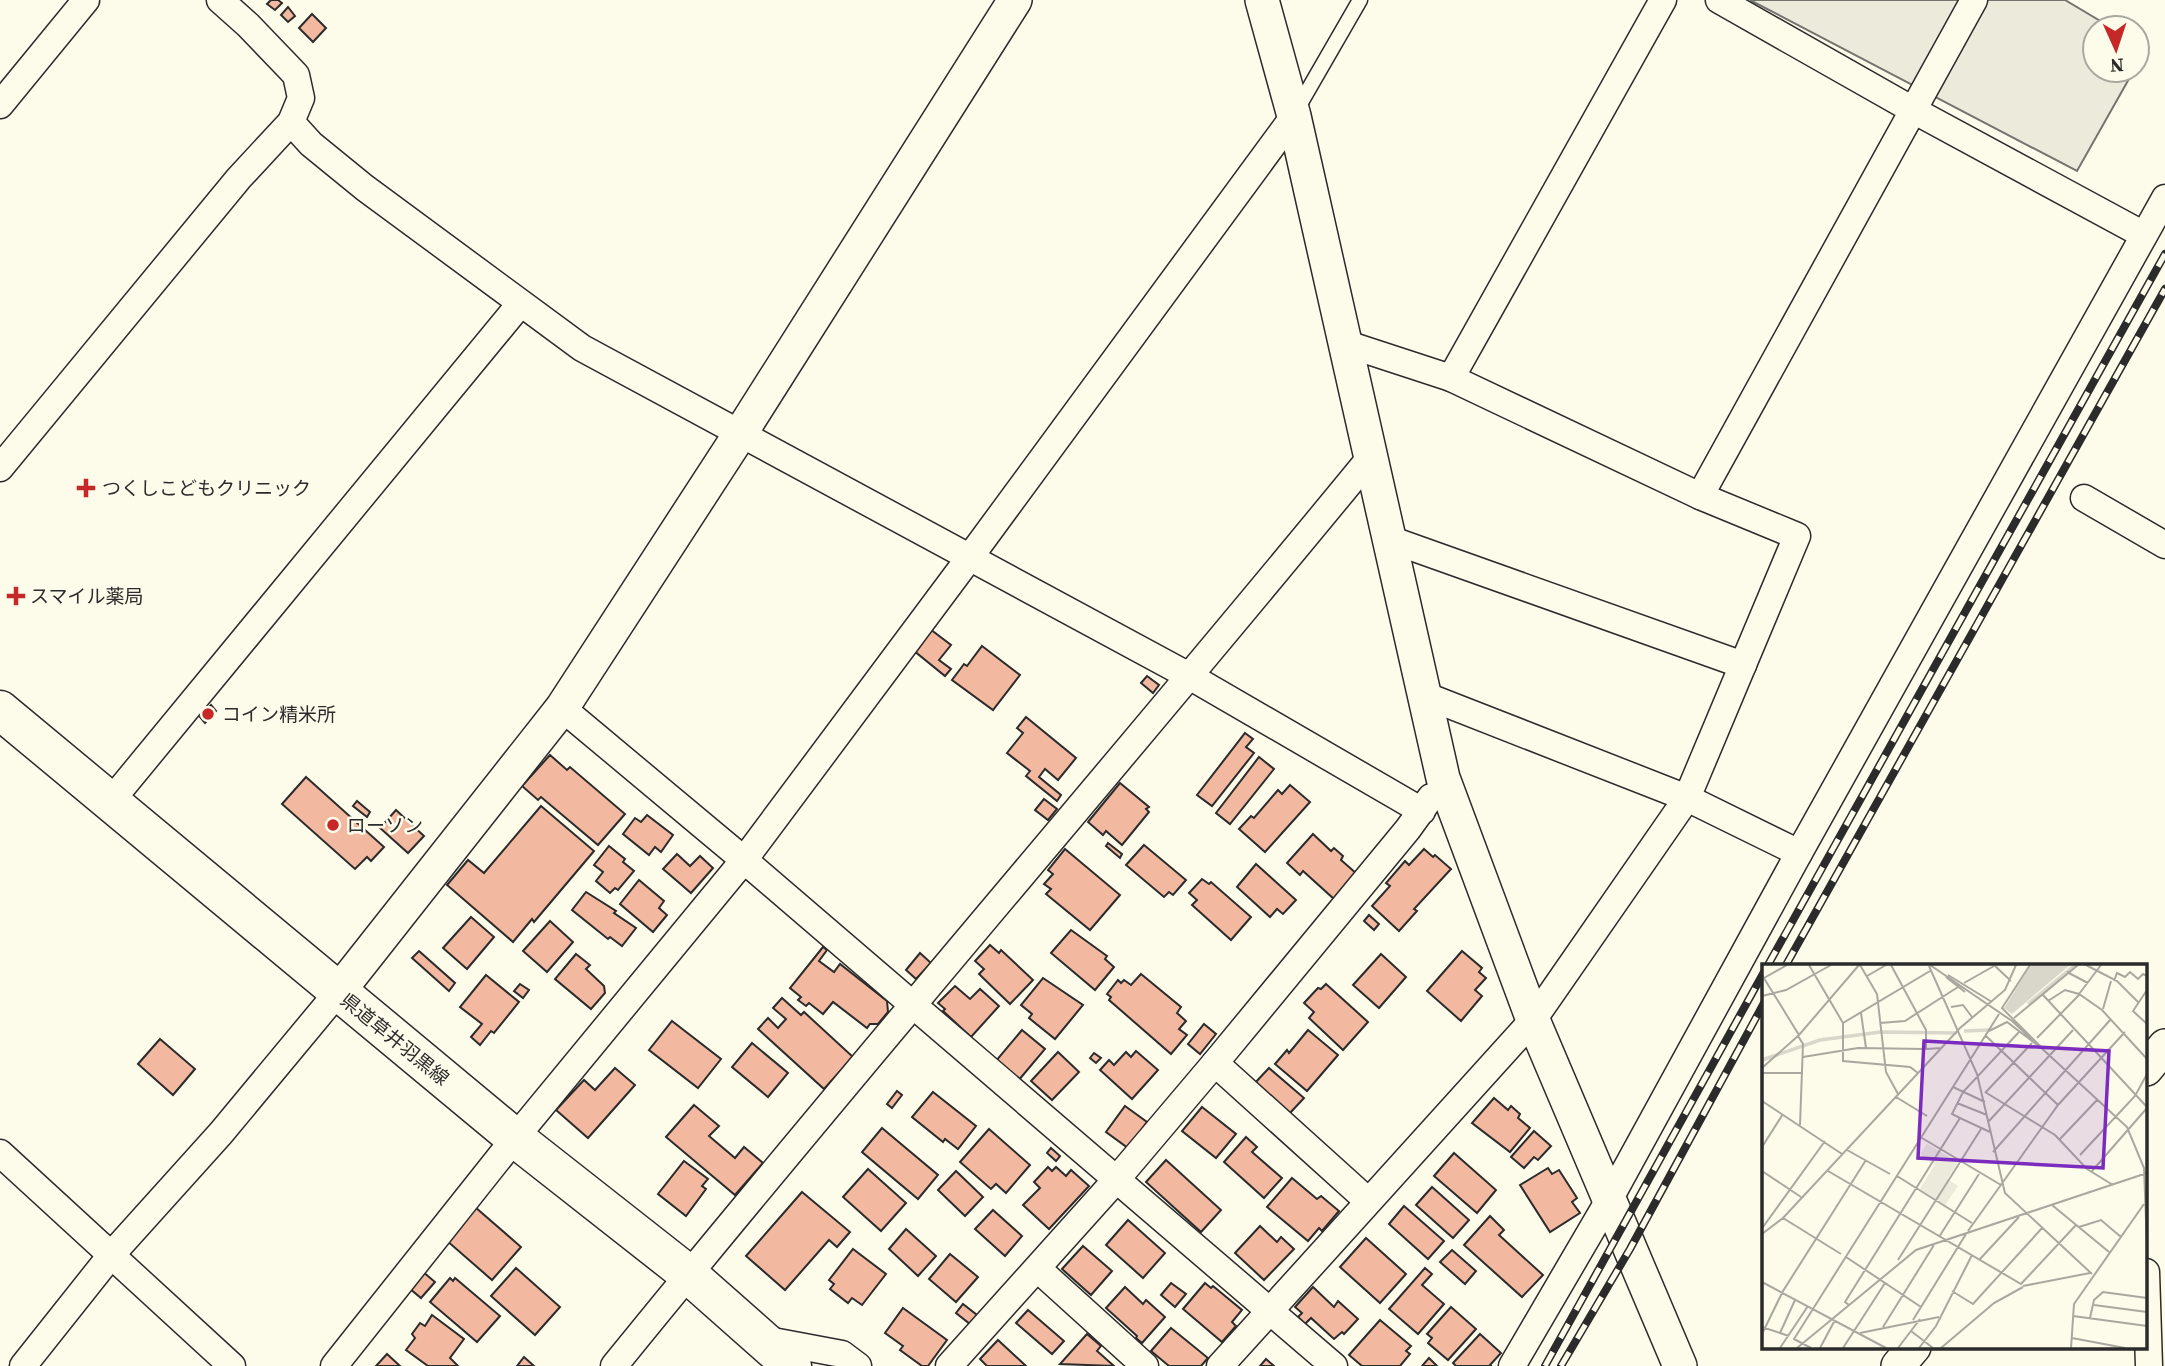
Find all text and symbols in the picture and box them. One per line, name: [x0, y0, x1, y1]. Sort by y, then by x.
north arrow: [2081, 14, 2151, 84]
text: N: [2109, 53, 2124, 79]
place label: つくしこどもクリニック: [102, 475, 311, 501]
marker: つくしこどもクリニック: [76, 478, 96, 498]
place label: スマイル薬局: [30, 583, 143, 609]
marker: スマイル薬局: [8, 588, 24, 604]
place label: コイン精米所: [222, 701, 336, 727]
marker: コイン精米所: [200, 706, 216, 722]
place label: ローソン: [347, 812, 423, 838]
marker: ローソン: [325, 817, 341, 833]
inset map: [1762, 964, 2148, 1348]
street label: 県道草井羽黒線: [335, 987, 455, 1091]

